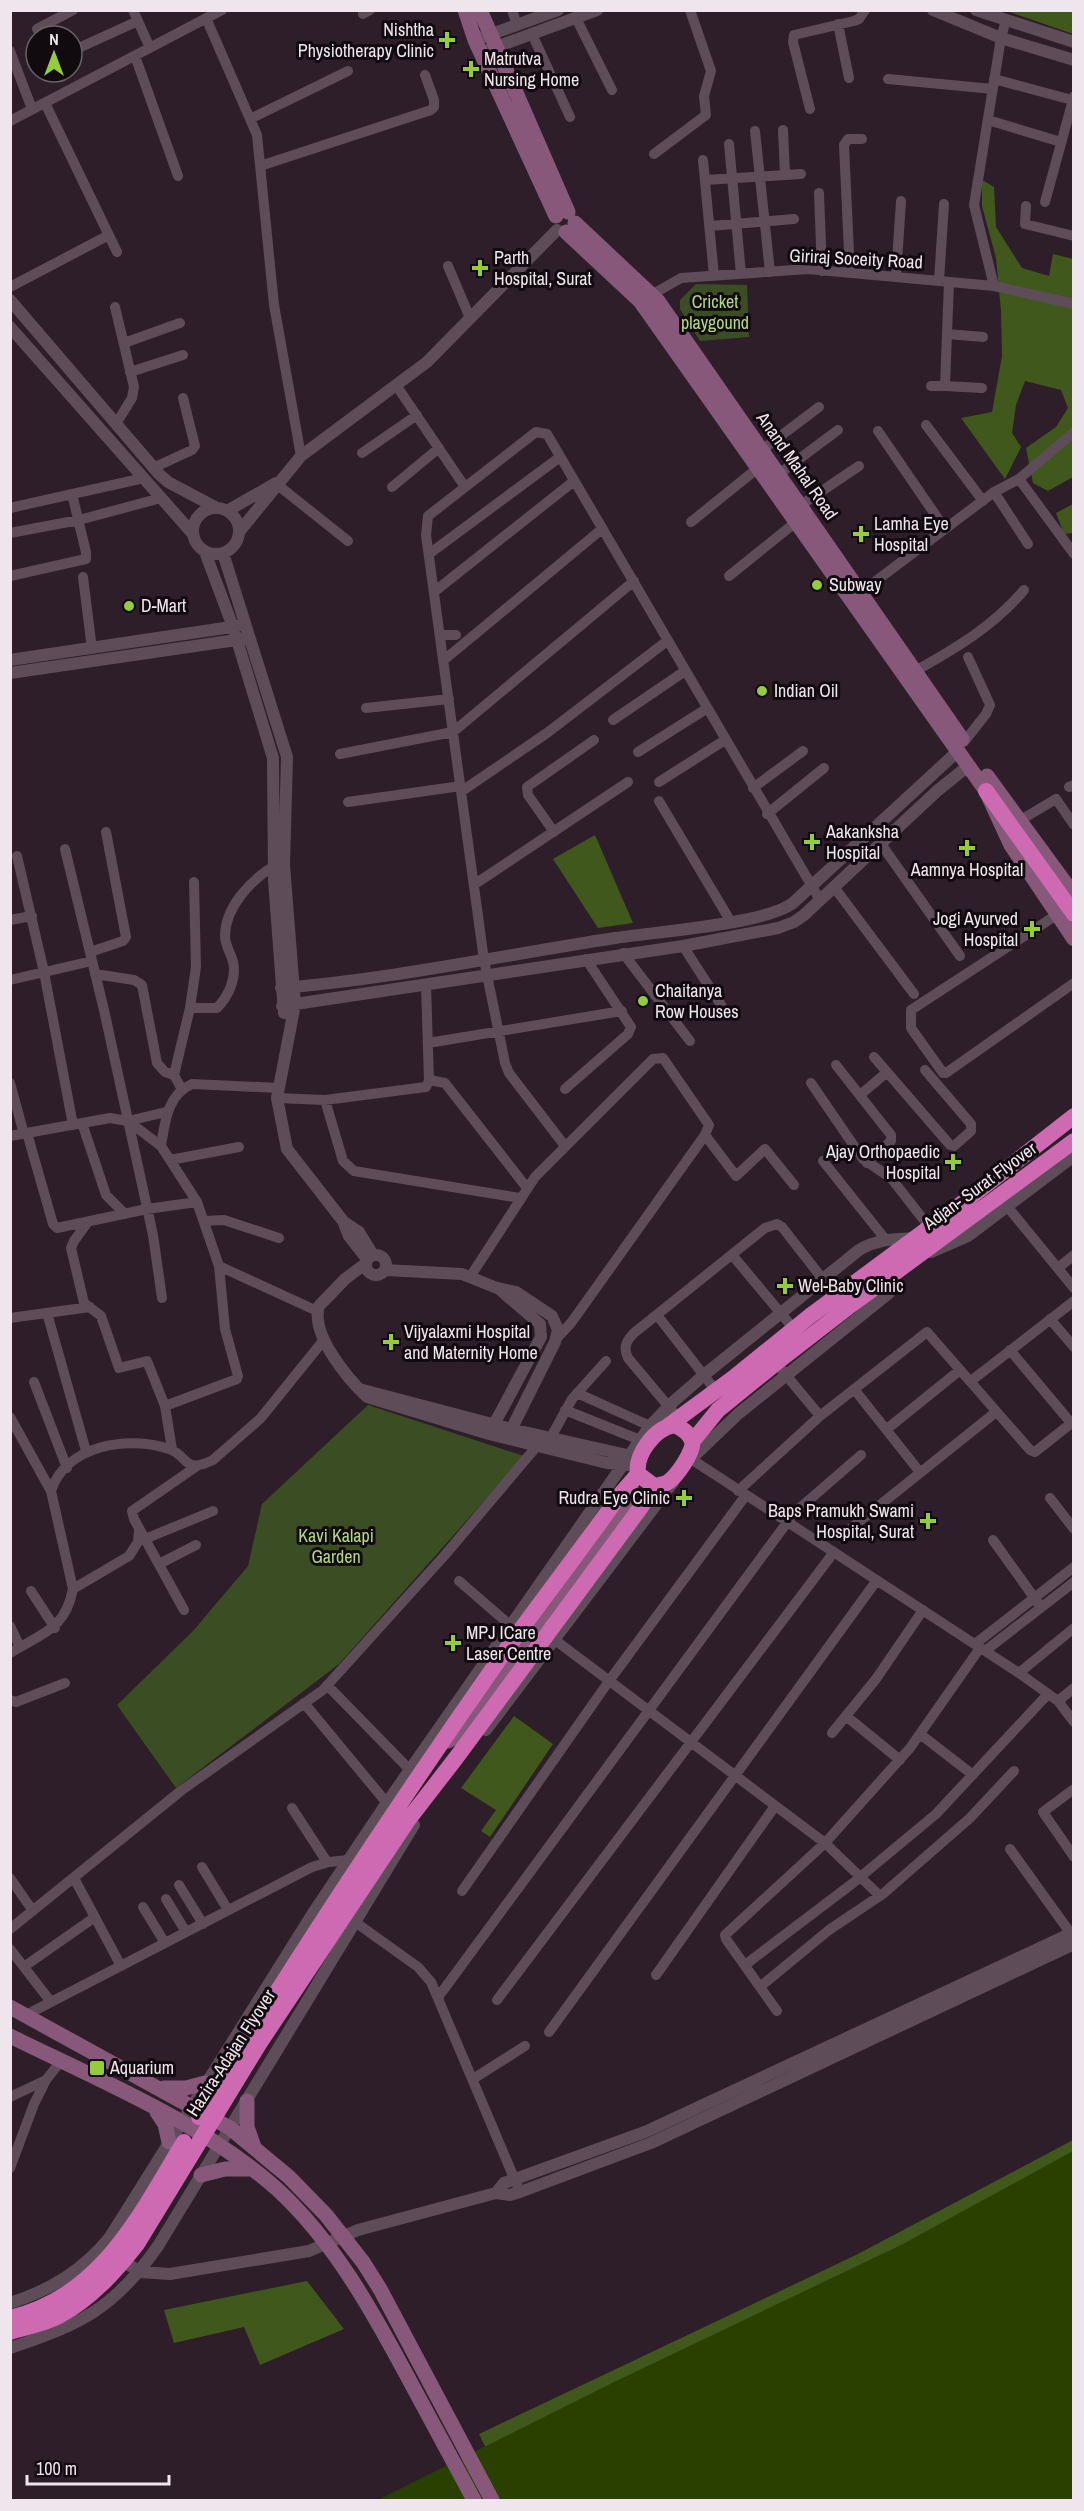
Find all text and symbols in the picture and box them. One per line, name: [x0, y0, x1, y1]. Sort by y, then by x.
place label: Nishtha Physiotherapy Clinic: [298, 17, 434, 63]
north arrow: [24, 24, 84, 84]
text: N: [49, 28, 59, 50]
marker: Nishtha Physiotherapy Clinic: [438, 31, 456, 49]
place label: Matrutva Nursing Home: [484, 46, 579, 92]
marker: Matrutva Nursing Home: [462, 60, 480, 78]
street label: Giriraj Soceity Road: [789, 243, 923, 274]
place label: Parth Hospital, Surat: [494, 245, 592, 291]
marker: Parth Hospital, Surat: [471, 259, 489, 277]
park label: Cricket playgound: [681, 289, 749, 335]
street label: Anand Mahal Road: [750, 406, 844, 525]
place label: Lamha Eye Hospital: [874, 511, 949, 557]
marker: Lamha Eye Hospital: [852, 525, 870, 543]
place label: Subway: [829, 572, 882, 597]
marker: Subway: [810, 578, 824, 592]
place label: D-Mart: [141, 593, 186, 618]
marker: D-Mart: [122, 599, 136, 613]
place label: Indian Oil: [774, 678, 838, 703]
marker: Indian Oil: [755, 684, 769, 698]
place label: Aakanksha Hospital: [825, 819, 899, 865]
marker: Aakanksha Hospital: [803, 833, 821, 851]
marker: Aamnya Hospital: [958, 839, 976, 857]
place label: Aamnya Hospital: [910, 857, 1023, 882]
place label: Jogi Ayurved Hospital: [933, 906, 1018, 952]
marker: Jogi Ayurved Hospital: [1023, 920, 1041, 938]
place label: Chaitanya Row Houses: [655, 978, 739, 1024]
marker: Chaitanya Row Houses: [636, 994, 650, 1008]
street label: Adjan- Surat Flyover: [917, 1136, 1042, 1236]
place label: Ajay Orthopaedic Hospital: [825, 1139, 940, 1185]
marker: Ajay Orthopaedic Hospital: [944, 1153, 962, 1171]
place label: Wel-Baby Clinic: [798, 1273, 904, 1298]
marker: Wel-Baby Clinic: [776, 1277, 794, 1295]
place label: Vijyalaxmi Hospital and Maternity Home: [404, 1319, 538, 1365]
marker: Vijyalaxmi Hospital and Maternity Home: [382, 1333, 400, 1351]
place label: Rudra Eye Clinic: [558, 1485, 670, 1510]
marker: Rudra Eye Clinic: [675, 1489, 693, 1507]
place label: Baps Pramukh Swami Hospital, Surat: [768, 1498, 914, 1544]
marker: Baps Pramukh Swami Hospital, Surat: [919, 1512, 937, 1530]
park label: Kavi Kalapi Garden: [298, 1523, 374, 1569]
place label: MPJ ICare Laser Centre: [466, 1620, 551, 1666]
marker: MPJ ICare Laser Centre: [444, 1634, 462, 1652]
street label: Hazira-Adajan Flyover: [180, 1984, 281, 2121]
place label: Aquarium: [109, 2055, 174, 2080]
marker: Aquarium: [88, 2059, 106, 2077]
scale bar: [27, 2448, 170, 2486]
text: 100 m: [36, 2456, 77, 2481]

